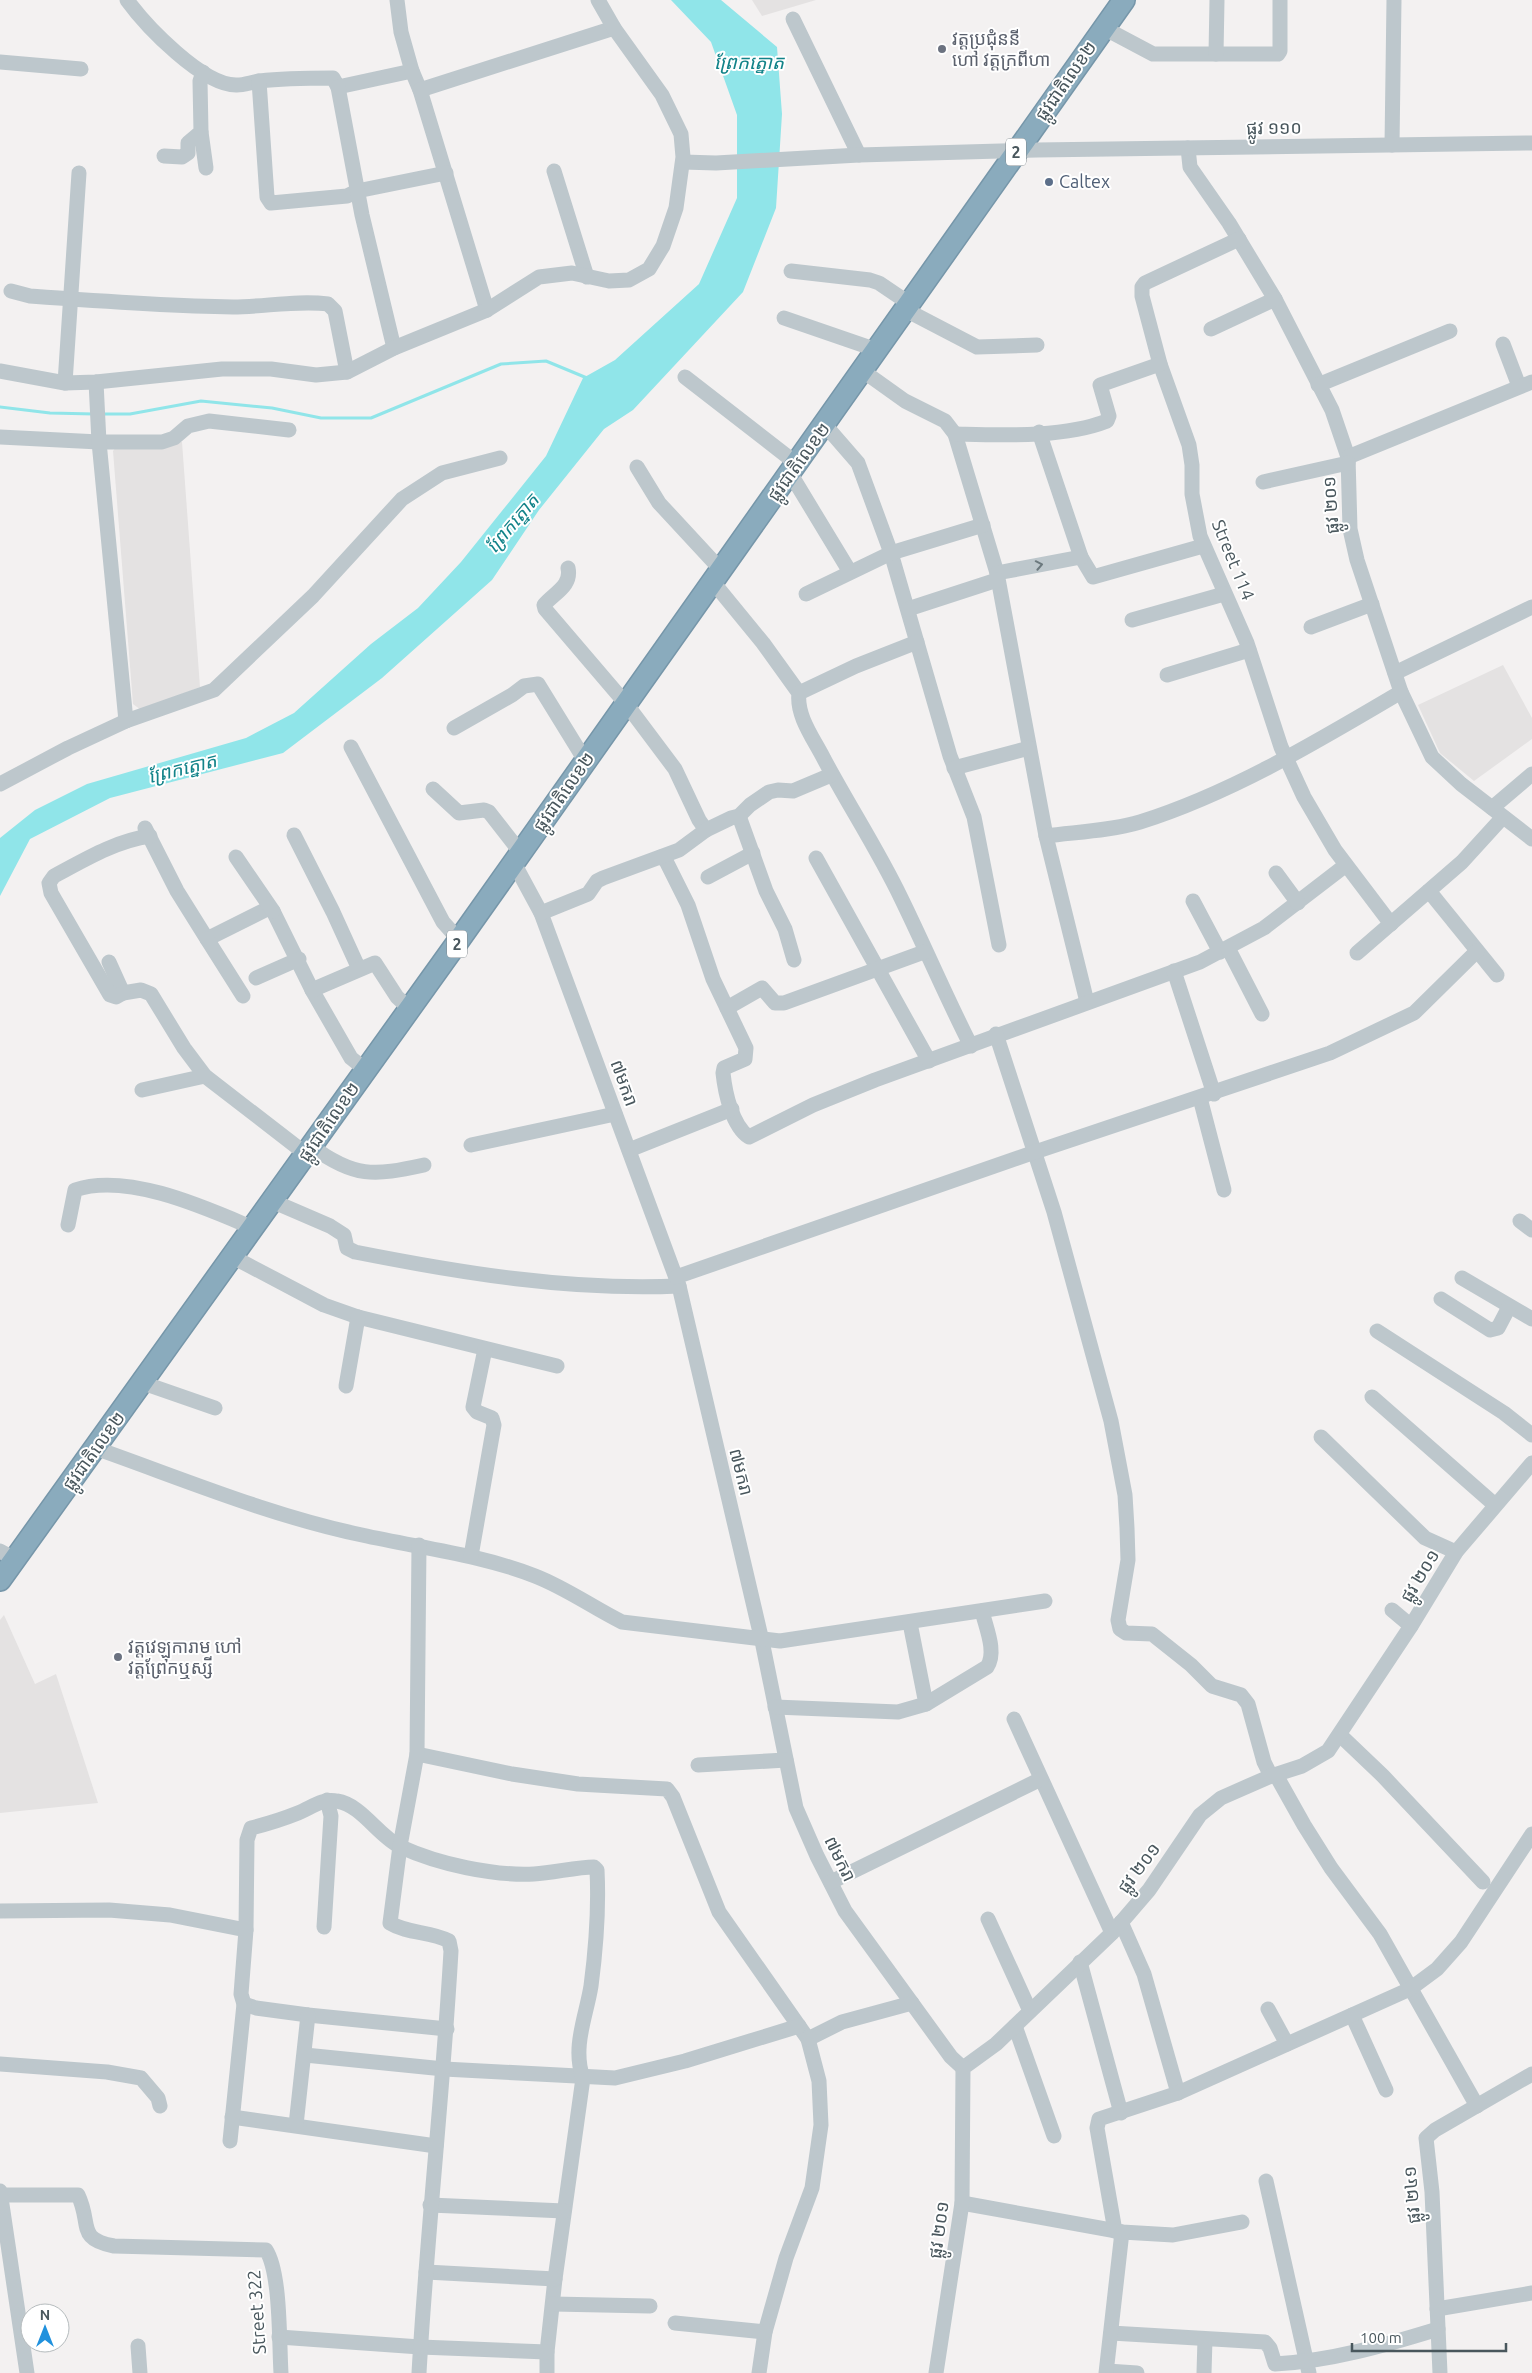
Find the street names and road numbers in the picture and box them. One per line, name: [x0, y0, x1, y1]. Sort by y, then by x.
street label: ផ្លូវជាតិលេខ២: [1031, 37, 1106, 128]
street label: ផ្លូវ ១១០: [1246, 117, 1302, 145]
road number: 2: [1006, 138, 1026, 166]
street label: ផ្លូវជាតិលេខ២: [763, 418, 839, 509]
street label: ផ្លូវ ២០១: [1318, 475, 1349, 535]
street label: Street 114: [1209, 517, 1259, 603]
street label: ផ្លូវជាតិលេខ២: [529, 748, 604, 839]
road number: 2: [447, 931, 467, 958]
street label: ៧មករា: [607, 1057, 643, 1109]
street label: ផ្លូវជាតិលេខ២: [294, 1078, 369, 1169]
street label: ផ្លូវជាតិលេខ២: [58, 1407, 134, 1498]
street label: ៧មករា: [726, 1446, 757, 1497]
street label: ផ្លូវ ២០១: [1396, 1546, 1449, 1609]
street label: ៧មករា: [821, 1833, 860, 1885]
street label: ផ្លូវ ២០១: [1113, 1838, 1169, 1901]
street label: ផ្លូវ ២៤១: [1399, 2165, 1431, 2225]
street label: ផ្លូវ ២០១: [924, 2200, 959, 2261]
street label: Street 322: [243, 2269, 269, 2355]

